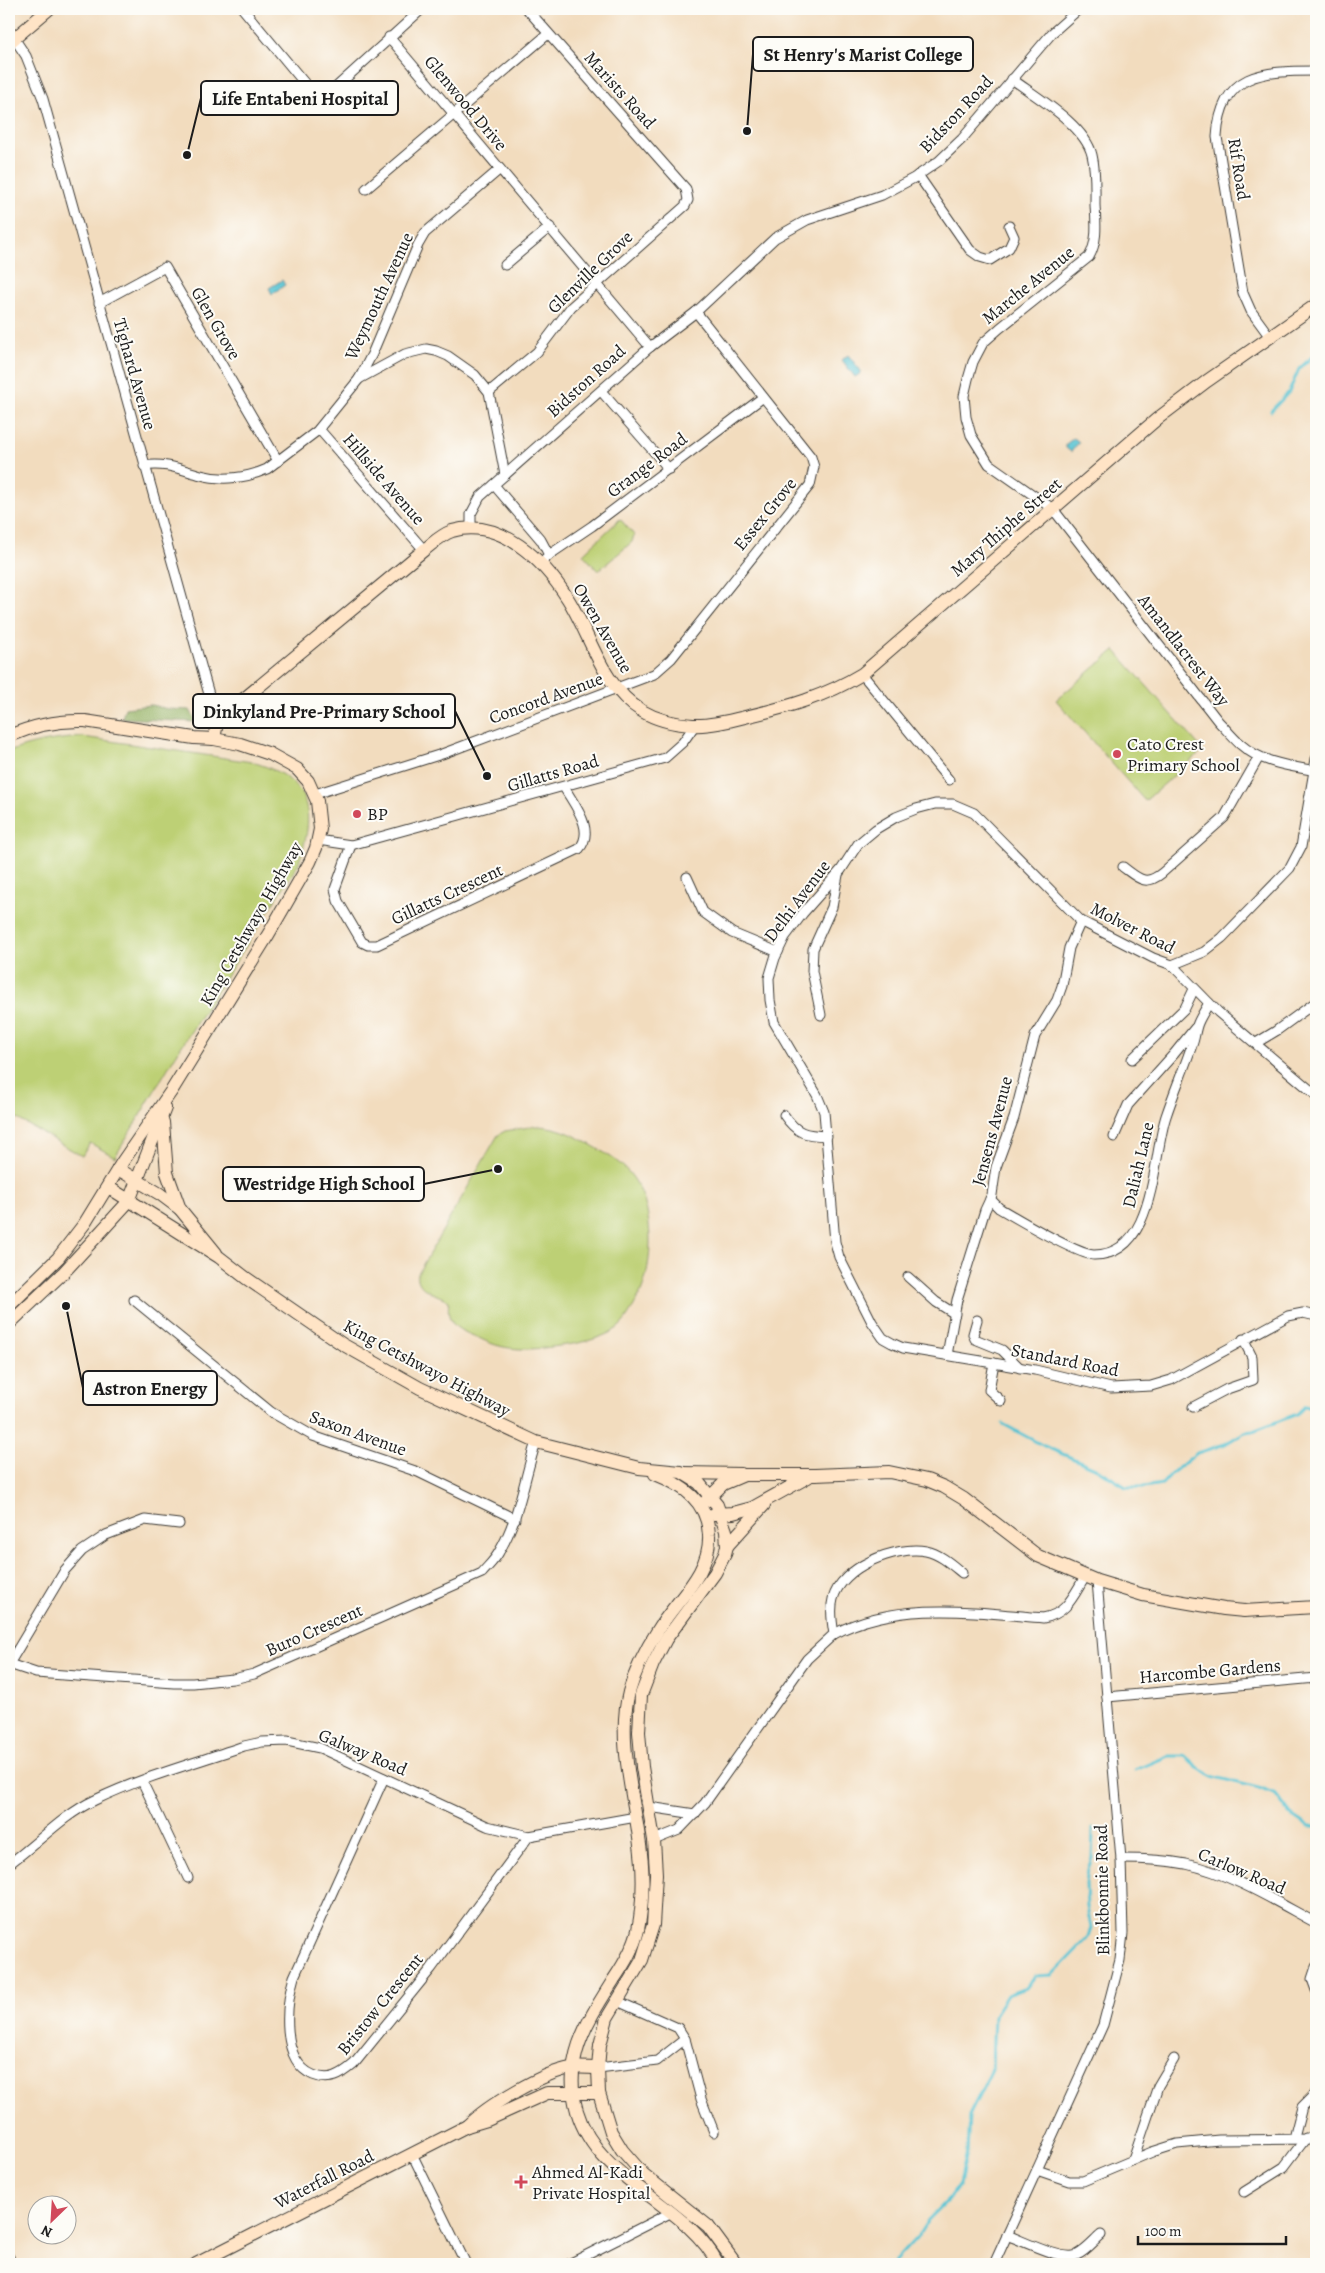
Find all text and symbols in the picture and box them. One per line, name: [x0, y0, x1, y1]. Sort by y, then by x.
callout: St Henry's Marist College: [753, 37, 973, 71]
text: St Henry's Marist College: [763, 42, 963, 68]
street label: Marists Road: [579, 46, 662, 134]
street label: Glenwood Drive: [419, 50, 513, 156]
street label: Bidston Road: [914, 70, 999, 158]
callout: Life Entabeni Hospital: [201, 81, 398, 115]
text: Life Entabeni Hospital: [212, 86, 388, 112]
street label: Rif Road: [1222, 136, 1256, 202]
street label: Glenville Grove: [542, 225, 638, 319]
street label: Weymouth Avenue: [339, 228, 419, 364]
street label: Marche Avenue: [977, 240, 1079, 330]
street label: Glen Grove: [185, 282, 247, 364]
street label: Tighard Avenue: [108, 315, 162, 433]
street label: Bidston Road: [541, 339, 631, 423]
street label: Grange Road: [602, 427, 692, 503]
street label: Hillside Avenue: [337, 428, 431, 530]
street label: Essex Grove: [728, 472, 802, 556]
street label: Mary Thiphe Street: [945, 472, 1067, 582]
street label: Owen Avenue: [568, 579, 638, 677]
street label: Amandlacrest Way: [1132, 588, 1236, 712]
street label: Concord Avenue: [486, 666, 606, 730]
callout: Dinkyland Pre-Primary School: [193, 694, 455, 728]
text: Dinkyland Pre-Primary School: [203, 699, 445, 725]
place label: Cato Crest Primary School: [1127, 732, 1240, 777]
street label: Gillatts Road: [504, 748, 602, 797]
marker: Cato Crest Primary School: [1111, 748, 1123, 760]
place label: BP: [367, 802, 388, 826]
marker: BP: [351, 808, 363, 820]
street label: King Cetshwayo Highway: [194, 837, 308, 1011]
street label: Delhi Avenue: [758, 855, 836, 947]
street label: Gillatts Crescent: [387, 858, 507, 930]
street label: Molver Road: [1087, 896, 1180, 960]
street label: Jensens Avenue: [966, 1073, 1018, 1189]
street label: Daliah Lane: [1116, 1120, 1160, 1210]
callout: Westridge High School: [223, 1167, 424, 1201]
text: Westridge High School: [233, 1171, 415, 1197]
street label: King Cetshwayo Highway: [339, 1314, 516, 1423]
street label: Standard Road: [1009, 1338, 1121, 1382]
callout: Astron Energy: [83, 1371, 217, 1405]
text: Astron Energy: [92, 1376, 208, 1402]
street label: Saxon Avenue: [306, 1404, 410, 1462]
street label: Buro Crescent: [262, 1598, 366, 1662]
street label: Harcombe Gardens: [1138, 1653, 1282, 1689]
street label: Galway Road: [315, 1723, 411, 1782]
street label: Blinkbonnie Road: [1089, 1824, 1115, 1956]
street label: Carlow Road: [1194, 1842, 1290, 1900]
street label: Bristow Crescent: [331, 1948, 429, 2060]
street label: Waterfall Road: [269, 2144, 378, 2215]
place label: Ahmed Al-Kadi Private Hospital: [531, 2160, 651, 2205]
marker: Ahmed Al-Kadi Private Hospital: [514, 2175, 528, 2189]
north arrow: [28, 2196, 78, 2246]
scale bar: [1138, 2213, 1285, 2245]
text: N: [38, 2221, 55, 2242]
text: 100 m: [1145, 2221, 1182, 2241]

